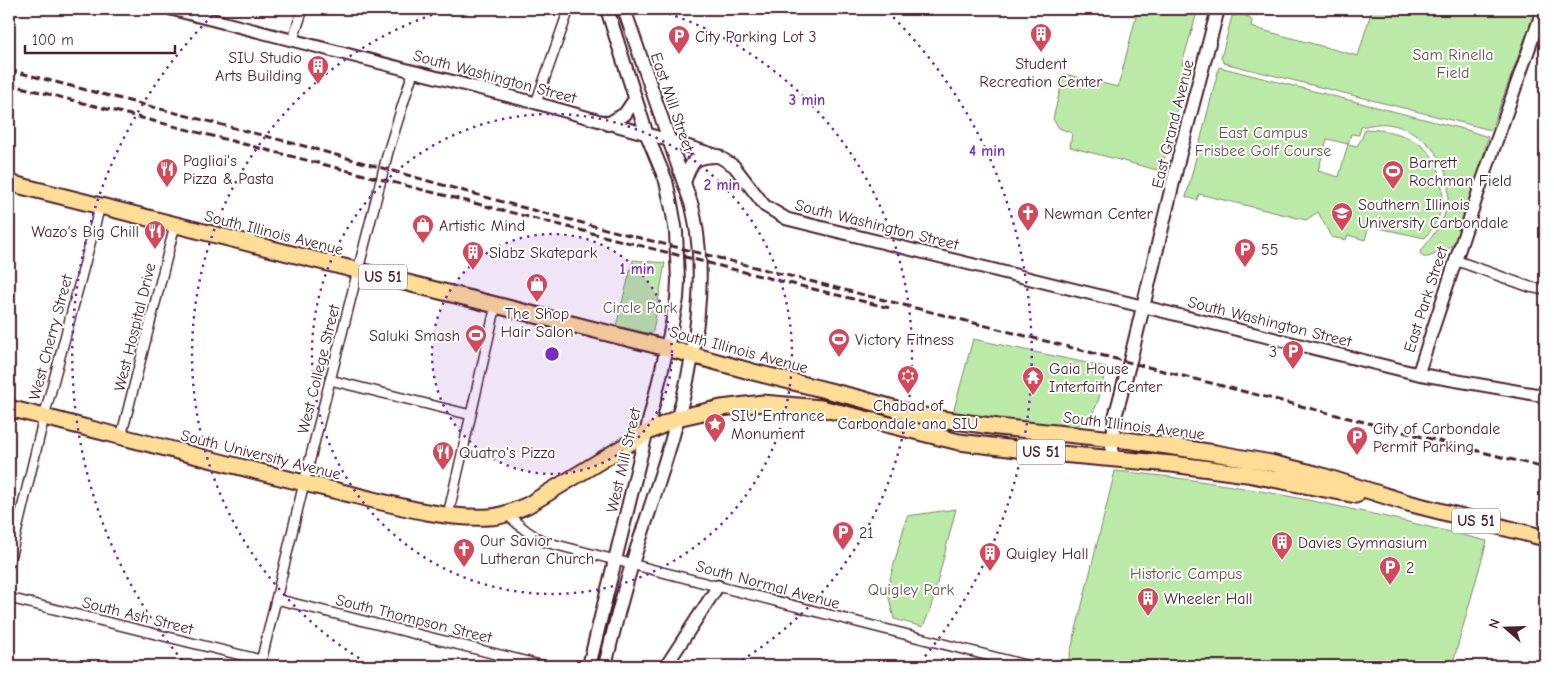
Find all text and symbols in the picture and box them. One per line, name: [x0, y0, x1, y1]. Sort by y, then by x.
scale bar: [25, 22, 175, 54]
building icon: Student Recreation Center: [1029, 22, 1053, 53]
parking icon: City Parking Lot 3: [667, 24, 691, 55]
place label: City Parking Lot 3: [695, 28, 817, 46]
text: 100 m: [32, 31, 74, 49]
park label: Sam Rinella Field: [1413, 46, 1493, 82]
street label: South Washington Street: [411, 47, 579, 108]
place label: SIU Studio Arts Building: [215, 49, 302, 85]
street label: East Mill Street: [647, 50, 698, 155]
building icon: SIU Studio Arts Building: [306, 54, 330, 85]
place label: Student Recreation Center: [979, 55, 1103, 91]
street label: East Grand Avenue: [1148, 58, 1198, 190]
text: 3 min: [789, 91, 825, 109]
park label: East Campus Frisbee Golf Course: [1195, 124, 1331, 160]
text: 4 min: [969, 142, 1005, 160]
place label: Pagliai's Pizza & Pasta: [183, 152, 274, 188]
place label: Barrett Rochman Field: [1409, 154, 1512, 190]
restaurant icon: Pagliai's Pizza & Pasta: [155, 157, 179, 188]
sports icon: Barrett Rochman Field: [1381, 159, 1405, 190]
text: 2 min: [704, 176, 740, 194]
street label: South Washington Street: [793, 196, 961, 254]
place label: Southern Illinois University Carbondale: [1358, 196, 1508, 232]
church icon: Newman Center: [1016, 201, 1040, 232]
school or university icon: Southern Illinois University Carbondale: [1330, 201, 1354, 232]
place label: Newman Center: [1044, 205, 1154, 223]
street label: South Illinois Avenue: [202, 207, 345, 259]
shop icon: Artistic Mind: [411, 213, 435, 244]
place label: Artistic Mind: [439, 217, 525, 235]
restaurant icon: Wazo's Big Chill: [143, 219, 167, 250]
place label: Wazo's Big Chill: [31, 223, 139, 241]
parking icon: 55: [1233, 237, 1257, 268]
building icon: Slabz Skatepark: [461, 240, 485, 271]
place label: 55: [1261, 241, 1278, 259]
place label: Slabz Skatepark: [489, 244, 598, 262]
street label: East Park Street: [1400, 244, 1452, 355]
text: 1 min: [620, 260, 654, 278]
street label: West Hospital Drive: [110, 261, 160, 393]
road number: US 51: [359, 264, 407, 290]
street label: West Cherry Street: [26, 272, 76, 402]
shop icon: The Shop Hair Salon: [525, 272, 549, 303]
street label: South Washington Street: [1186, 293, 1354, 351]
park label: Circle Park: [603, 299, 678, 317]
street label: West College Street: [294, 302, 344, 436]
place label: The Shop Hair Salon: [500, 305, 574, 341]
sports icon: Saluki Smash: [464, 323, 488, 354]
street label: South Illinois Avenue: [668, 323, 810, 377]
place label: Saluki Smash: [369, 327, 460, 345]
sports icon: Victory Fitness: [827, 327, 851, 358]
place label: Victory Fitness: [855, 331, 954, 349]
parking icon: 3: [1281, 339, 1305, 370]
place label: 3: [1269, 343, 1277, 361]
centre of rings: [543, 345, 561, 363]
place label: Gaia House Interfaith Center: [1049, 360, 1163, 396]
synagogue icon: Chabad of Carbondale ana SIU: [896, 364, 920, 395]
temple icon: Gaia House Interfaith Center: [1021, 365, 1045, 396]
place label: Chabad of Carbondale ana SIU: [838, 397, 978, 433]
street label: West Mill Street: [603, 406, 645, 514]
place label: SIU Entrance Monument: [731, 407, 824, 443]
street label: South Illinois Avenue: [1062, 408, 1206, 444]
place icon: SIU Entrance Monument: [703, 412, 727, 443]
place label: City of Carbondale Permit Parking: [1373, 420, 1500, 456]
parking icon: City of Carbondale Permit Parking: [1345, 425, 1369, 456]
street label: South University Avenue: [179, 426, 343, 484]
restaurant icon: Quatro's Pizza: [431, 440, 455, 471]
road number: US 51: [1017, 440, 1065, 464]
place label: Quatro's Pizza: [459, 444, 555, 462]
road number: US 51: [1452, 508, 1500, 534]
parking icon: 21: [831, 520, 855, 551]
place label: 21: [859, 524, 874, 542]
building icon: Davies Gymnasium: [1270, 530, 1294, 561]
place label: Our Savior Lutheran Church: [480, 532, 594, 568]
place label: Davies Gymnasium: [1298, 534, 1427, 552]
church icon: Our Savior Lutheran Church: [452, 537, 476, 568]
building icon: Quigley Hall: [978, 541, 1002, 572]
place label: Quigley Hall: [1006, 545, 1088, 563]
parking icon: 2: [1378, 555, 1402, 586]
street label: South Normal Avenue: [694, 557, 842, 613]
place label: 2: [1406, 559, 1414, 577]
park label: Historic Campus: [1130, 565, 1242, 583]
park label: Quigley Park: [868, 581, 954, 599]
building icon: Wheeler Hall: [1136, 586, 1160, 617]
place label: Wheeler Hall: [1164, 590, 1253, 608]
street label: South Thompson Street: [334, 591, 494, 647]
street label: South Ash Street: [80, 593, 196, 639]
north arrow: [1482, 602, 1532, 652]
text: N: [1485, 617, 1504, 631]

